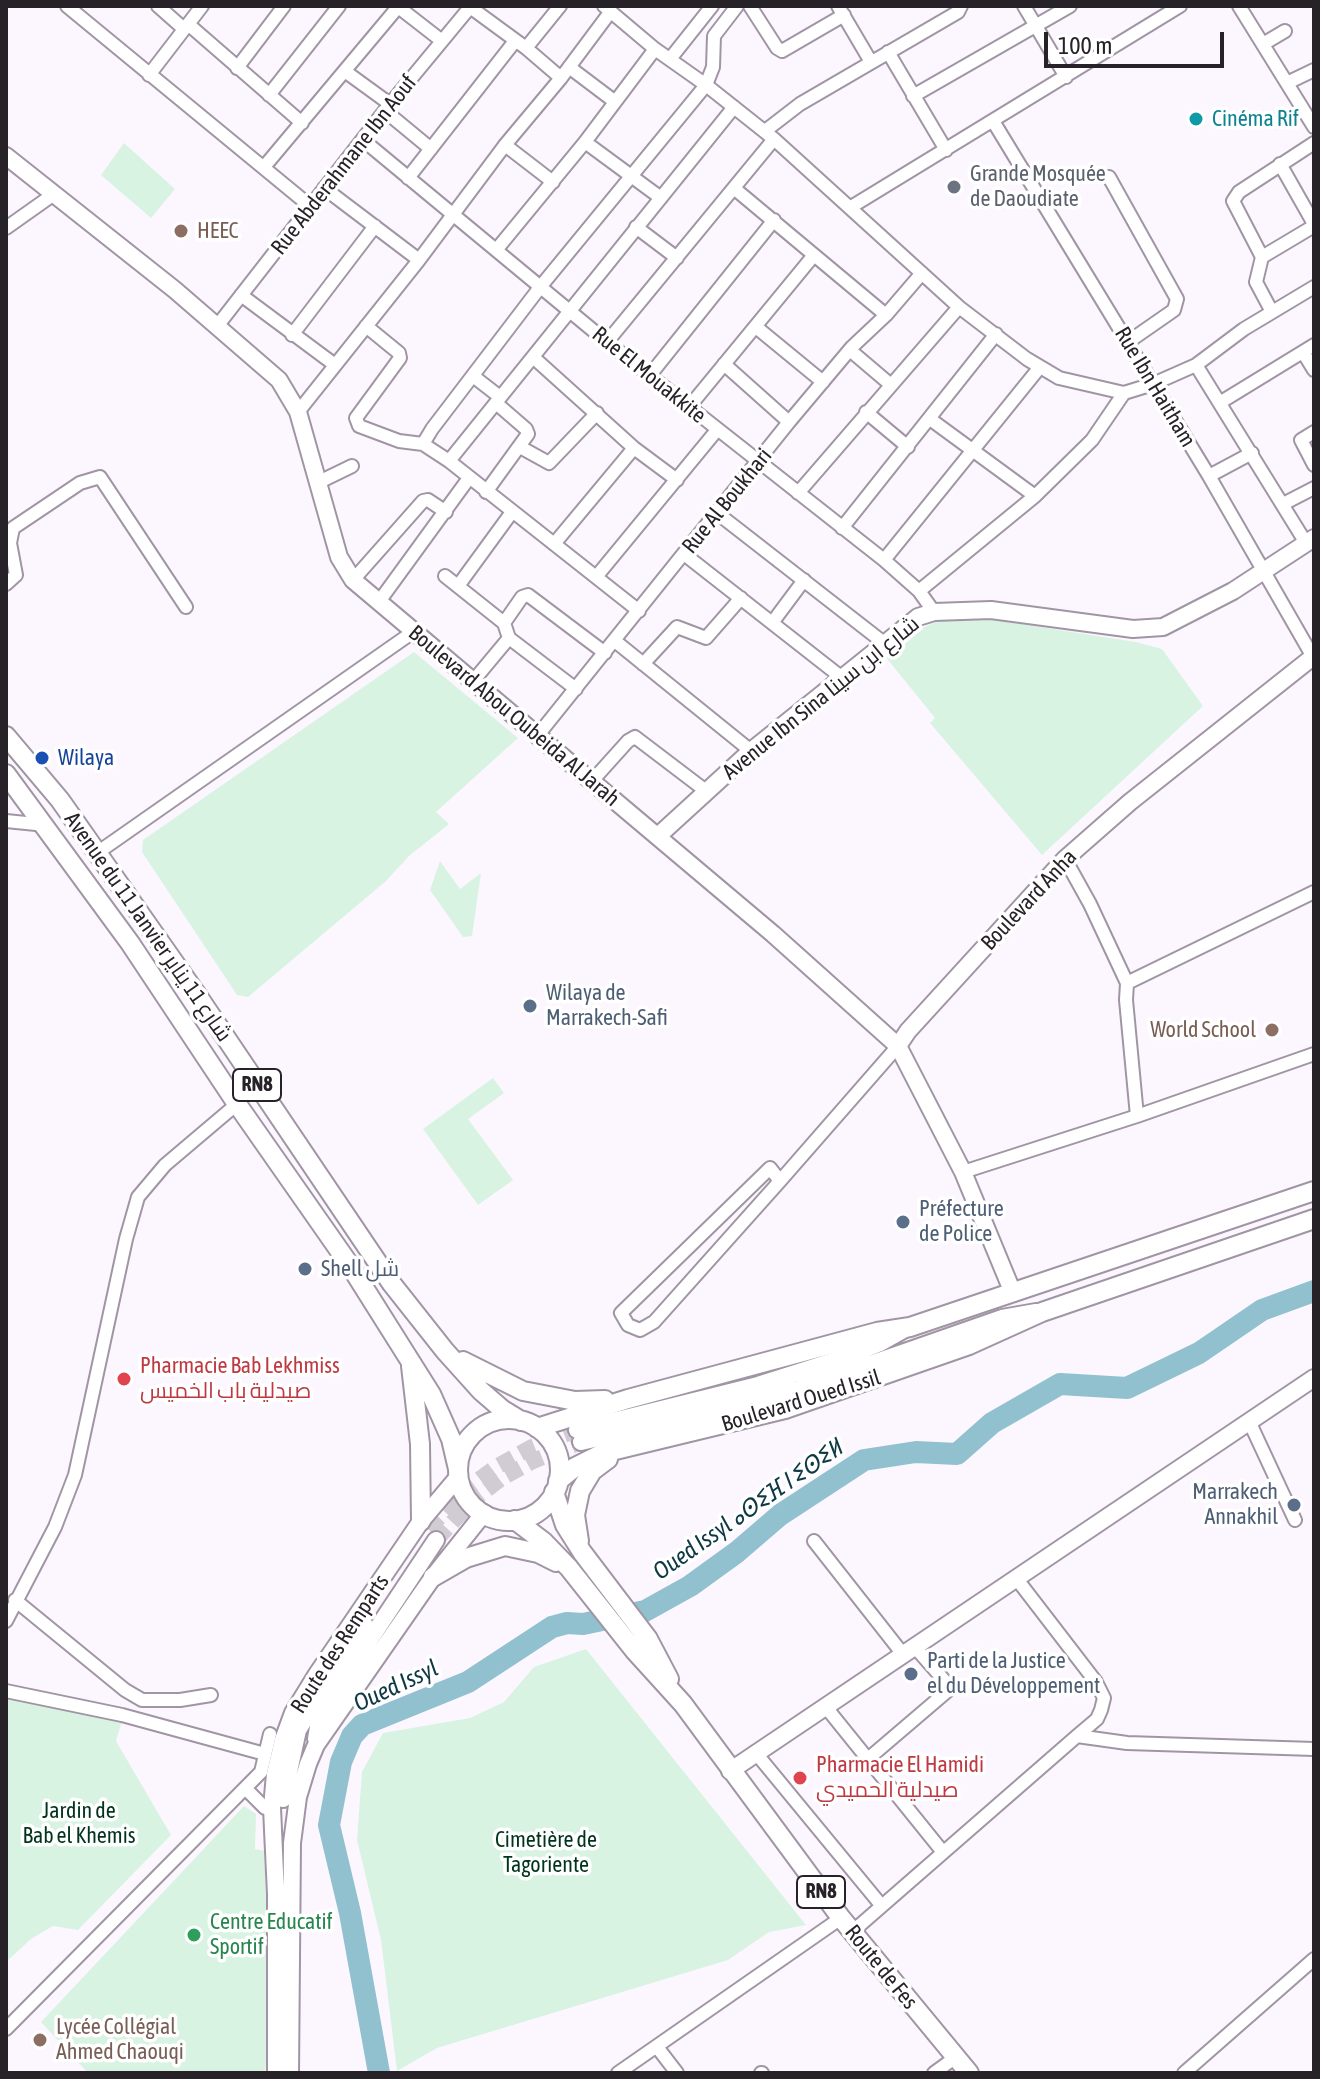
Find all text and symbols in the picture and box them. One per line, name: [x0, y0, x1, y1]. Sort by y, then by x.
scale bar: [1048, 16, 1228, 66]
text: 100 m: [1058, 32, 1112, 59]
street label: Rue Abderahmane Ibn Aouf: [266, 70, 422, 260]
place label: Cinéma Rif: [1212, 106, 1299, 132]
marker: Cinéma Rif: [1187, 110, 1205, 128]
place label: Grande Mosquée de Daoudiate: [970, 161, 1106, 212]
marker: Grande Mosquée de Daoudiate: [945, 178, 963, 196]
place label: HEEC: [197, 218, 238, 244]
marker: HEEC: [172, 222, 190, 240]
street label: Rue El Mouakkite: [587, 321, 711, 429]
street label: Rue Ibn Haitham: [1109, 322, 1201, 452]
street label: Rue Al Boukhari: [677, 443, 777, 559]
street label: Avenue Ibn Sina شارع ابن سينا: [717, 611, 925, 785]
street label: Boulevard Abou Oubeida Al Jarah: [403, 620, 625, 812]
place label: Wilaya: [58, 745, 114, 771]
marker: Wilaya: [33, 749, 51, 767]
street label: Avenue du 11 Janvier شارع 11 يناير: [59, 807, 237, 1047]
street label: Boulevard Anha: [976, 844, 1082, 956]
place label: Wilaya de Marrakech-Safi: [546, 980, 668, 1032]
marker: Wilaya de Marrakech-Safi: [521, 997, 539, 1015]
place label: World School: [1150, 1017, 1256, 1043]
marker: World School: [1263, 1021, 1281, 1039]
road number: RN8: [233, 1069, 281, 1101]
place label: Préfecture de Police: [919, 1196, 1004, 1248]
marker: Préfecture de Police: [894, 1213, 912, 1231]
place label: Shell شل: [321, 1256, 399, 1282]
marker: Shell شل: [296, 1260, 314, 1278]
place label: Pharmacie Bab Lekhmiss صيدلية باب الخميس: [140, 1353, 340, 1404]
street label: Boulevard Oued Issil: [718, 1364, 884, 1438]
marker: Pharmacie Bab Lekhmiss صيدلية باب الخميس: [115, 1370, 133, 1388]
water label: Oued Issyl ⴰⵙⵉⴼ ⵏ ⵉⵙⵉⵍ: [648, 1434, 848, 1586]
place label: Marrakech Annakhil: [1192, 1479, 1278, 1530]
marker: Marrakech Annakhil: [1285, 1496, 1303, 1514]
street label: Route des Remparts: [285, 1570, 395, 1718]
place label: Parti de la Justice el du Développement: [927, 1648, 1100, 1700]
water label: Oued Issyl: [349, 1654, 443, 1718]
marker: Parti de la Justice el du Développement: [902, 1665, 920, 1683]
place label: Pharmacie El Hamidi صيدلية الحميدي: [816, 1752, 984, 1804]
marker: Pharmacie El Hamidi صيدلية الحميدي: [791, 1769, 809, 1787]
park label: Jardin de Bab el Khemis: [22, 1798, 136, 1850]
park label: Cimetière de Tagoriente: [495, 1827, 597, 1878]
road number: RN8: [797, 1876, 845, 1908]
place label: Centre Educatif Sportif: [210, 1909, 333, 1960]
street label: Route de Fes: [839, 1920, 923, 2014]
marker: Centre Educatif Sportif: [185, 1926, 203, 1944]
place label: Lycée Collégial Ahmed Chaouqi: [56, 2014, 184, 2066]
marker: Lycée Collégial Ahmed Chaouqi: [31, 2031, 49, 2049]

